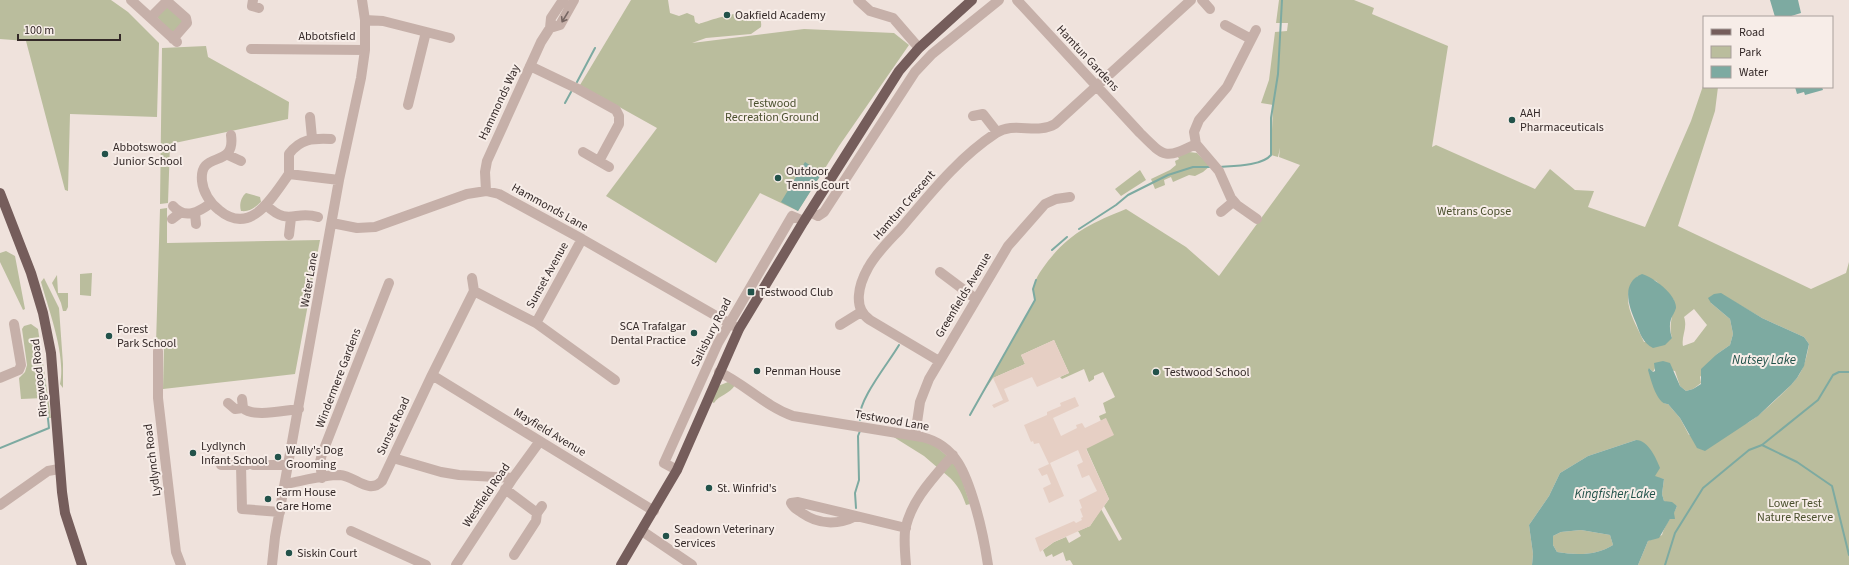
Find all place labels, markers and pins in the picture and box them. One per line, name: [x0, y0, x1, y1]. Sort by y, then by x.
place label: Oakfield Academy: [735, 7, 826, 24]
marker: Oakfield Academy: [722, 10, 732, 20]
place label: AAH Pharmaceuticals: [1520, 105, 1604, 136]
marker: AAH Pharmaceuticals: [1507, 115, 1517, 125]
place label: Abbotswood Junior School: [113, 139, 182, 170]
marker: Abbotswood Junior School: [100, 149, 110, 159]
place label: Outdoor Tennis Court: [786, 163, 849, 194]
marker: Outdoor Tennis Court: [773, 173, 783, 183]
place label: Testwood Club: [759, 284, 834, 301]
marker: Testwood Club: [746, 287, 756, 297]
place label: SCA Trafalgar Dental Practice: [611, 318, 687, 349]
place label: Forest Park School: [117, 321, 176, 352]
marker: SCA Trafalgar Dental Practice: [689, 328, 699, 338]
marker: Forest Park School: [104, 331, 114, 341]
place label: Penman House: [765, 363, 841, 380]
place label: Testwood School: [1164, 364, 1250, 381]
marker: Penman House: [752, 366, 762, 376]
marker: Testwood School: [1151, 367, 1161, 377]
place label: Lydlynch Infant School: [201, 438, 268, 469]
place label: Wally's Dog Grooming: [286, 442, 343, 473]
marker: Lydlynch Infant School: [188, 448, 198, 458]
marker: Wally's Dog Grooming: [273, 452, 283, 462]
place label: St. Winfrid's: [717, 480, 777, 497]
marker: St. Winfrid's: [704, 483, 714, 493]
place label: Farm House Care Home: [276, 484, 336, 515]
marker: Farm House Care Home: [263, 494, 273, 504]
place label: Seadown Veterinary Services: [674, 521, 775, 552]
marker: Seadown Veterinary Services: [661, 531, 671, 541]
place label: Siskin Court: [297, 545, 357, 562]
marker: Siskin Court: [284, 548, 294, 558]

